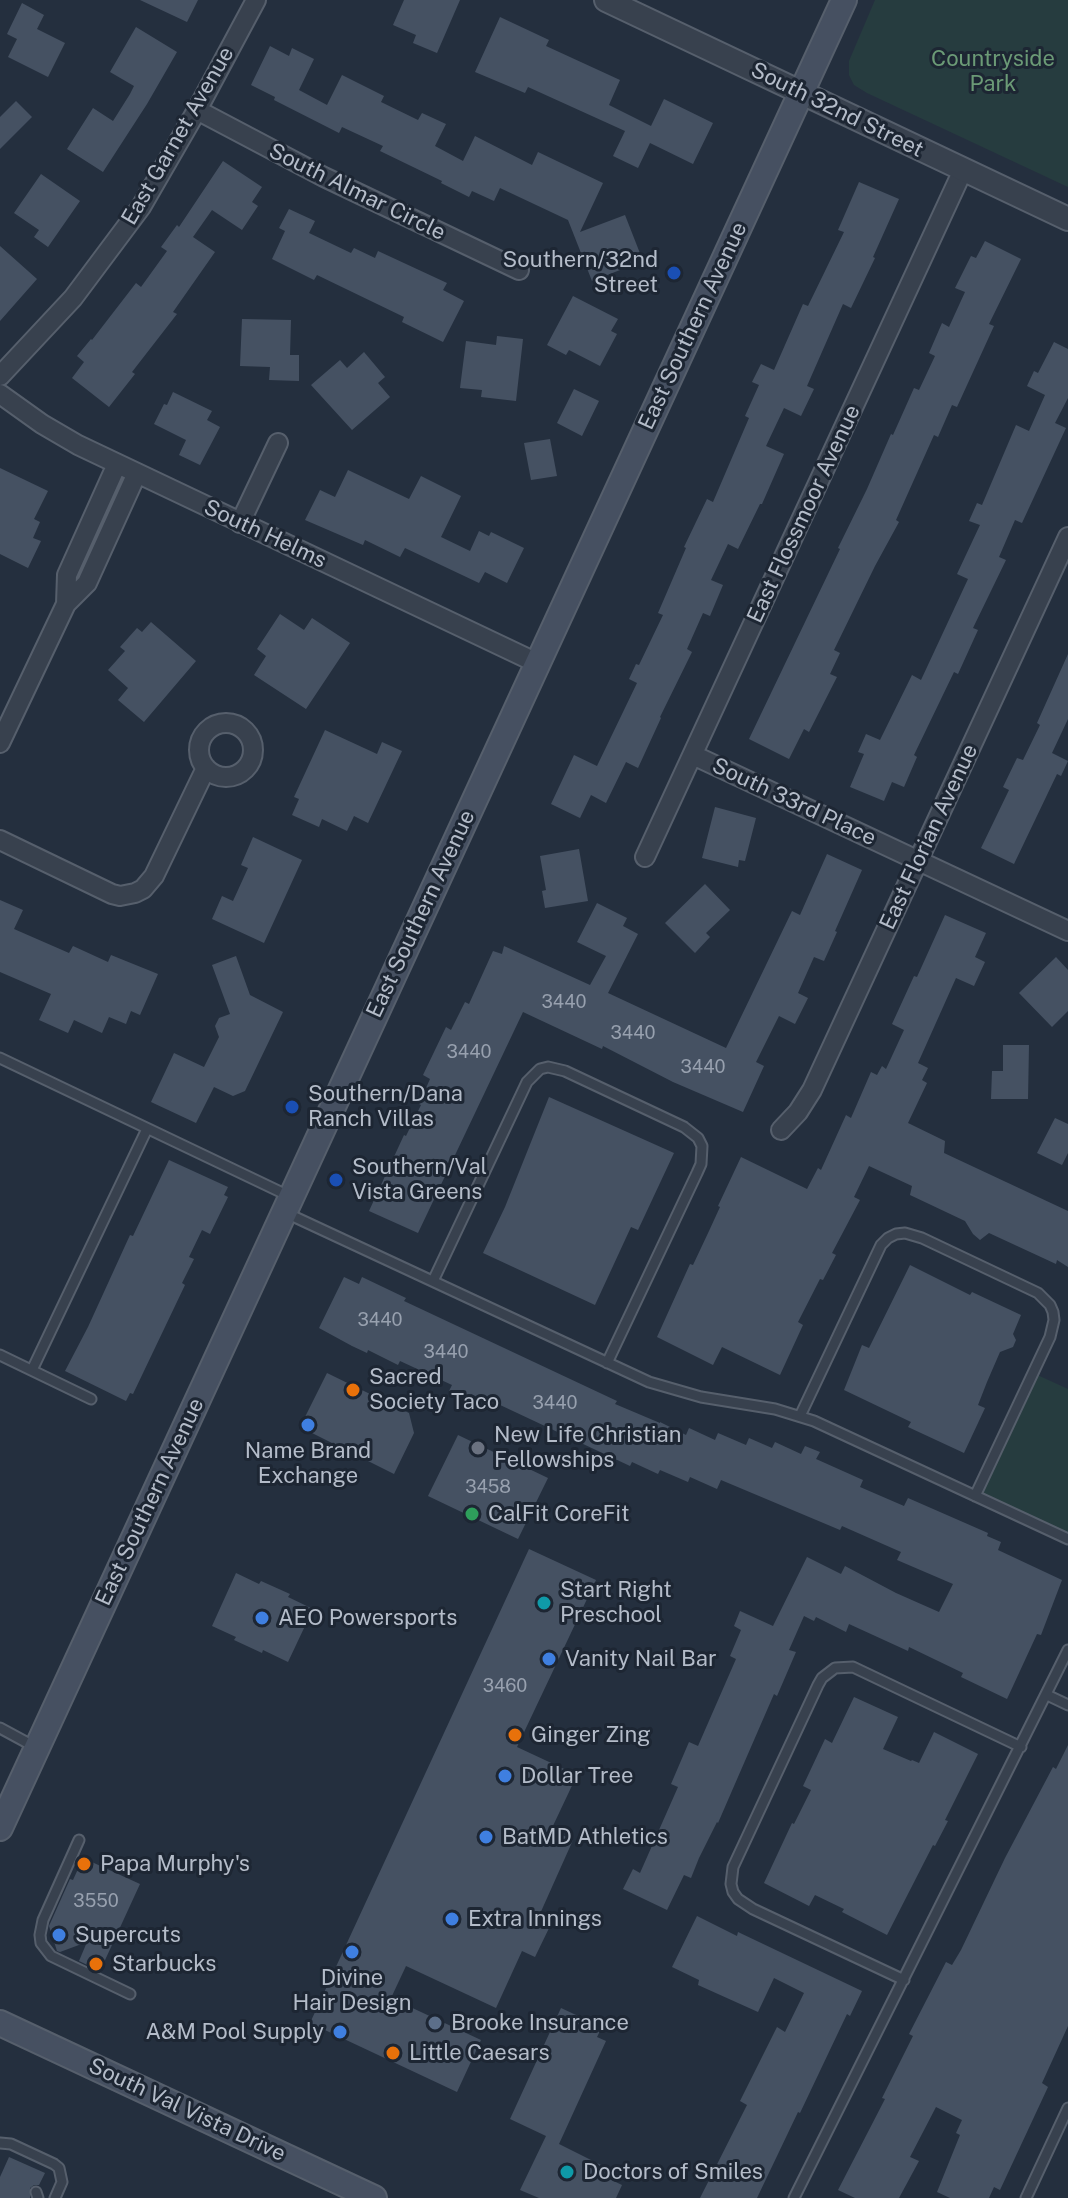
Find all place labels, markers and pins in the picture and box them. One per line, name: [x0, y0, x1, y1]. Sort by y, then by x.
place label: Southern/32nd Street: [503, 247, 658, 298]
marker: Southern/32nd Street: [665, 264, 683, 282]
place label: Southern/Dana Ranch Villas: [308, 1081, 463, 1132]
marker: Southern/Dana Ranch Villas: [283, 1098, 301, 1116]
place label: Southern/Val Vista Greens: [352, 1154, 487, 1206]
marker: Southern/Val Vista Greens: [327, 1171, 345, 1189]
place label: Sacred Society Taco: [369, 1364, 499, 1416]
marker: Sacred Society Taco: [344, 1381, 362, 1399]
marker: Name Brand Exchange: [299, 1416, 317, 1434]
place label: New Life Christian Fellowships: [494, 1422, 681, 1474]
place label: Name Brand Exchange: [245, 1438, 371, 1490]
marker: New Life Christian Fellowships: [469, 1439, 487, 1457]
place label: CalFit CoreFit: [488, 1501, 630, 1527]
marker: CalFit CoreFit: [463, 1505, 481, 1523]
place label: Start Right Preschool: [560, 1577, 672, 1628]
marker: Start Right Preschool: [535, 1594, 553, 1612]
place label: AEO Powersports: [278, 1605, 457, 1631]
marker: AEO Powersports: [253, 1609, 271, 1627]
place label: Vanity Nail Bar: [565, 1646, 717, 1672]
marker: Vanity Nail Bar: [540, 1650, 558, 1668]
place label: Ginger Zing: [531, 1722, 651, 1748]
marker: Ginger Zing: [506, 1726, 524, 1744]
place label: Dollar Tree: [521, 1763, 633, 1789]
marker: Dollar Tree: [496, 1767, 514, 1785]
place label: BatMD Athletics: [502, 1824, 668, 1850]
marker: BatMD Athletics: [477, 1828, 495, 1846]
place label: Papa Murphy's: [100, 1851, 250, 1877]
marker: Papa Murphy's: [75, 1855, 93, 1873]
place label: Extra Innings: [468, 1906, 602, 1932]
marker: Extra Innings: [443, 1910, 461, 1928]
place label: Supercuts: [75, 1922, 181, 1948]
marker: Supercuts: [50, 1926, 68, 1944]
marker: Divine Hair Design: [343, 1943, 361, 1961]
place label: Starbucks: [112, 1951, 216, 1977]
marker: Starbucks: [87, 1955, 105, 1973]
place label: Divine Hair Design: [292, 1965, 412, 2016]
place label: Brooke Insurance: [451, 2010, 629, 2036]
marker: Brooke Insurance: [426, 2014, 444, 2032]
place label: A&M Pool Supply: [145, 2019, 324, 2045]
marker: A&M Pool Supply: [331, 2023, 349, 2041]
place label: Little Caesars: [409, 2040, 550, 2066]
marker: Little Caesars: [384, 2044, 402, 2062]
place label: Doctors of Smiles: [583, 2159, 763, 2185]
marker: Doctors of Smiles: [558, 2163, 576, 2181]

